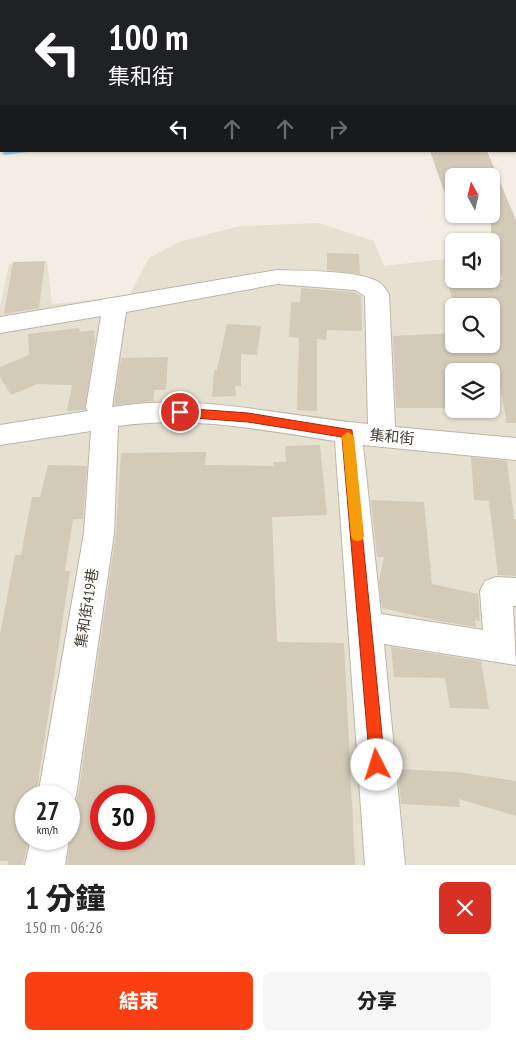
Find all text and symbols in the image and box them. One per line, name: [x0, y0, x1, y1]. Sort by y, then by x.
text: 100 m: [108, 14, 189, 60]
icon: left: [25, 20, 90, 85]
text: 集和街: [108, 62, 174, 90]
icon: left: [165, 115, 193, 143]
icon: ahead: [218, 115, 246, 143]
icon: ahead: [271, 115, 299, 143]
icon: right: [324, 115, 352, 143]
north arrow: [445, 168, 500, 222]
map controls: [445, 168, 500, 418]
button: sound: [445, 233, 500, 288]
button: search: [445, 298, 500, 353]
button: layers: [445, 363, 500, 418]
pin: [159, 391, 201, 433]
icon: arrive: [166, 398, 194, 426]
street label: 集和街: [369, 425, 415, 448]
street label: 集和街419巷: [71, 567, 102, 649]
position arrow: [350, 738, 402, 790]
speed limit sign: 30: [90, 785, 155, 850]
text: 27: [36, 795, 59, 827]
text: km/h: [37, 822, 58, 837]
text: 1 分鐘: [25, 878, 106, 917]
button: close: [439, 882, 491, 934]
text: 150 m · 06:26: [25, 917, 103, 937]
button: 結束: [25, 972, 253, 1030]
button: 分享: [263, 972, 491, 1030]

